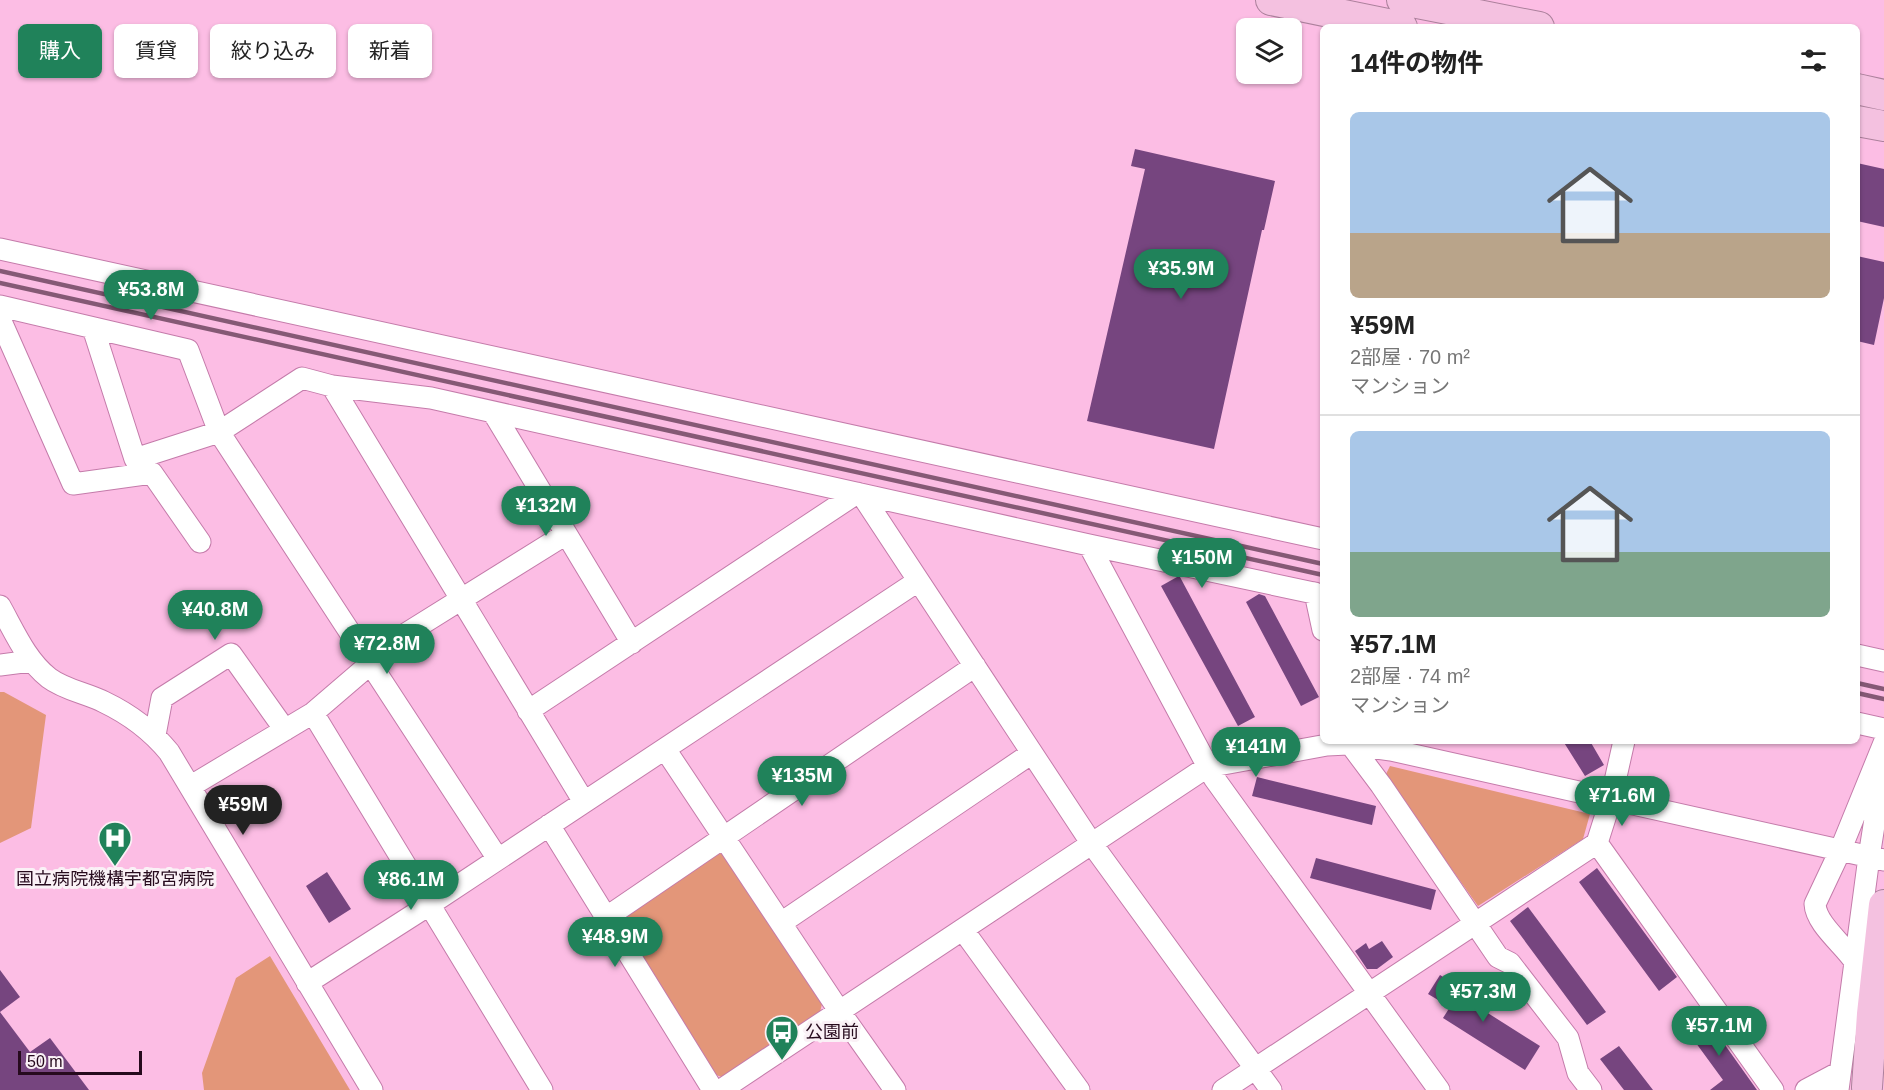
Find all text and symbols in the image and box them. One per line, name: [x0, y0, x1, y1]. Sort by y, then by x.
map controls: [1236, 18, 1302, 84]
button: layers: [1236, 18, 1302, 84]
chip: 購入: [18, 24, 102, 78]
chip: 賃貸: [114, 24, 198, 78]
chip: 絞り込み: [210, 24, 336, 78]
chip: 新着: [348, 24, 432, 78]
icon: filters: [1797, 44, 1830, 77]
text: 14件の物件: [1350, 48, 1483, 78]
icon: home: [1536, 151, 1644, 259]
pin: ¥35.9M: [1132, 249, 1230, 300]
text: ¥35.9M: [1148, 257, 1214, 279]
pin: ¥53.8M: [102, 270, 200, 321]
text: ¥53.8M: [118, 278, 184, 300]
text: ¥59M: [1350, 310, 1415, 340]
text: 2部屋 · 70 m²: [1350, 346, 1470, 368]
text: マンション: [1350, 375, 1450, 397]
icon: home: [1536, 470, 1644, 578]
pin: ¥132M: [504, 486, 588, 537]
text: ¥132M: [515, 494, 577, 516]
pin: ¥150M: [1160, 538, 1244, 589]
text: ¥150M: [1171, 546, 1233, 568]
pin: ¥40.8M: [166, 590, 264, 641]
text: ¥40.8M: [182, 598, 248, 620]
pin: ¥72.8M: [338, 624, 436, 675]
text: ¥57.1M: [1350, 629, 1437, 659]
text: ¥72.8M: [354, 632, 420, 654]
text: 2部屋 · 74 m²: [1350, 665, 1470, 687]
text: マンション: [1350, 694, 1450, 716]
pin: ¥141M: [1214, 727, 1298, 778]
text: ¥141M: [1225, 735, 1287, 757]
pin: ¥135M: [760, 756, 844, 807]
text: ¥135M: [771, 764, 833, 786]
pin: ¥71.6M: [1573, 776, 1671, 827]
text: ¥71.6M: [1589, 784, 1655, 806]
pin: ¥59M: [207, 785, 279, 836]
text: ¥59M: [218, 793, 268, 815]
hospital icon: 国立病院機構宇都宮病院: [97, 820, 133, 867]
pin: ¥86.1M: [362, 860, 460, 911]
text: ¥86.1M: [378, 868, 444, 890]
place label: 国立病院機構宇都宮病院: [16, 869, 214, 889]
pin: ¥48.9M: [566, 917, 664, 968]
text: ¥48.9M: [582, 925, 648, 947]
pin: ¥57.3M: [1434, 972, 1532, 1023]
text: ¥57.3M: [1450, 980, 1516, 1002]
pin: ¥57.1M: [1670, 1006, 1768, 1057]
bus stop icon: 公園前: [764, 1014, 800, 1061]
text: ¥57.1M: [1686, 1014, 1752, 1036]
place label: 公園前: [805, 1022, 859, 1042]
scale bar: [18, 1048, 142, 1076]
text: 50 m: [27, 1053, 63, 1070]

